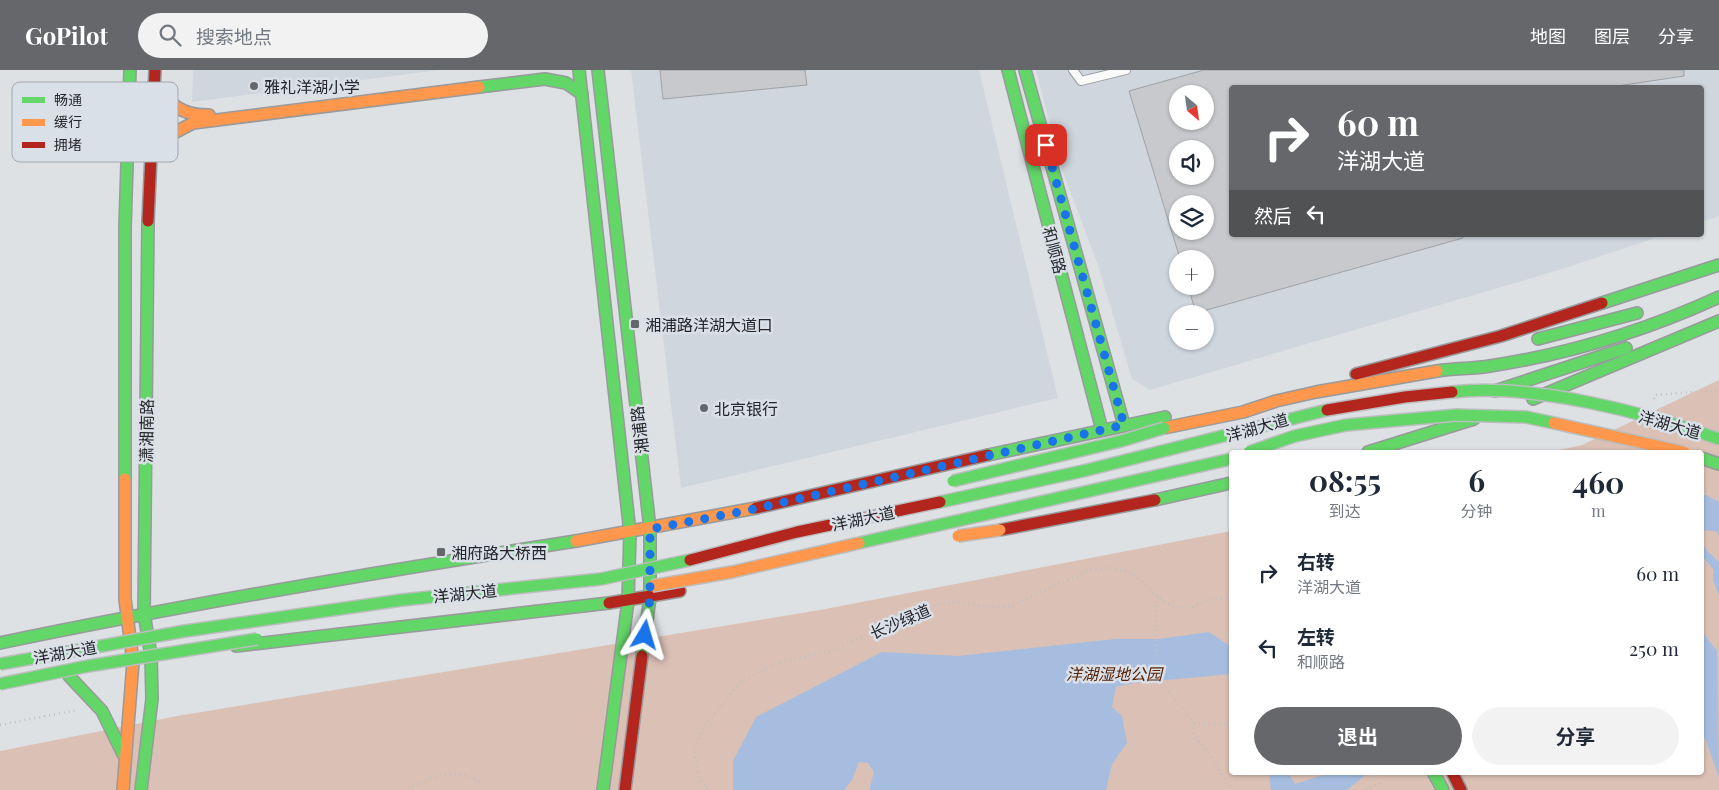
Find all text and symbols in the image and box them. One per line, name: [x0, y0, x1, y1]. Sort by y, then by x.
search box: [138, 13, 488, 58]
text: GoPilot: [25, 19, 108, 51]
icon: search: [156, 21, 184, 49]
text: 搜索地点: [196, 23, 272, 49]
text: 地图: [1530, 24, 1566, 48]
text: 图层: [1594, 24, 1630, 48]
text: 分享: [1658, 24, 1694, 48]
place label: 雅礼洋湖小学: [264, 76, 360, 97]
marker: 雅礼洋湖小学: [248, 80, 260, 92]
legend: [12, 82, 178, 162]
north arrow: [1169, 85, 1214, 130]
map controls: [1169, 85, 1214, 350]
text: 畅通: [54, 90, 82, 109]
text: 60 m: [1337, 98, 1419, 145]
icon: right: [1254, 105, 1319, 170]
text: 缓行: [54, 112, 82, 131]
pin: [1025, 124, 1067, 166]
icon: arrive: [1032, 131, 1060, 159]
text: 拥堵: [54, 135, 82, 154]
button: sound: [1169, 140, 1214, 185]
text: 洋湖大道: [1337, 145, 1425, 175]
button: layers: [1169, 195, 1214, 240]
icon: left: [1302, 200, 1330, 228]
text: 然后: [1254, 202, 1292, 228]
street label: 和顺路: [1039, 224, 1071, 276]
button: +: [1169, 250, 1214, 295]
button: −: [1169, 305, 1214, 350]
place label: 湘浦路洋湖大道口: [645, 314, 773, 335]
marker: 湘浦路洋湖大道口: [629, 318, 641, 330]
place label: 北京银行: [714, 398, 778, 419]
street label: 潇湘南路: [135, 399, 157, 463]
marker: 北京银行: [698, 402, 710, 414]
street label: 湘浦路: [626, 405, 652, 455]
street label: 洋湖大道: [1636, 405, 1704, 443]
street label: 洋湖大道: [1223, 408, 1291, 446]
text: 08:55: [1309, 460, 1381, 500]
text: 6: [1468, 460, 1485, 500]
text: 460: [1572, 462, 1624, 502]
text: 到达: [1329, 500, 1361, 521]
text: 分钟: [1461, 500, 1493, 521]
text: m: [1591, 500, 1605, 521]
street label: 洋湖大道: [830, 501, 896, 535]
place label: 湘府路大桥西: [451, 542, 547, 563]
marker: 湘府路大桥西: [435, 546, 447, 558]
text: 右转: [1297, 548, 1335, 574]
icon: right: [1254, 559, 1282, 587]
text: 60 m: [1636, 560, 1679, 586]
text: 洋湖大道: [1297, 576, 1361, 597]
street label: 洋湖大道: [432, 579, 498, 607]
street label: 长沙绿道: [866, 599, 934, 643]
position arrow: [618, 608, 670, 660]
text: 左转: [1297, 623, 1335, 649]
icon: left: [1254, 634, 1282, 662]
text: 250 m: [1629, 635, 1679, 661]
street label: 洋湖大道: [32, 636, 98, 668]
text: 和顺路: [1297, 651, 1345, 672]
park label: 洋湖湿地公园: [1066, 663, 1164, 684]
button: 退出: [1254, 707, 1462, 765]
button: 分享: [1472, 707, 1679, 765]

